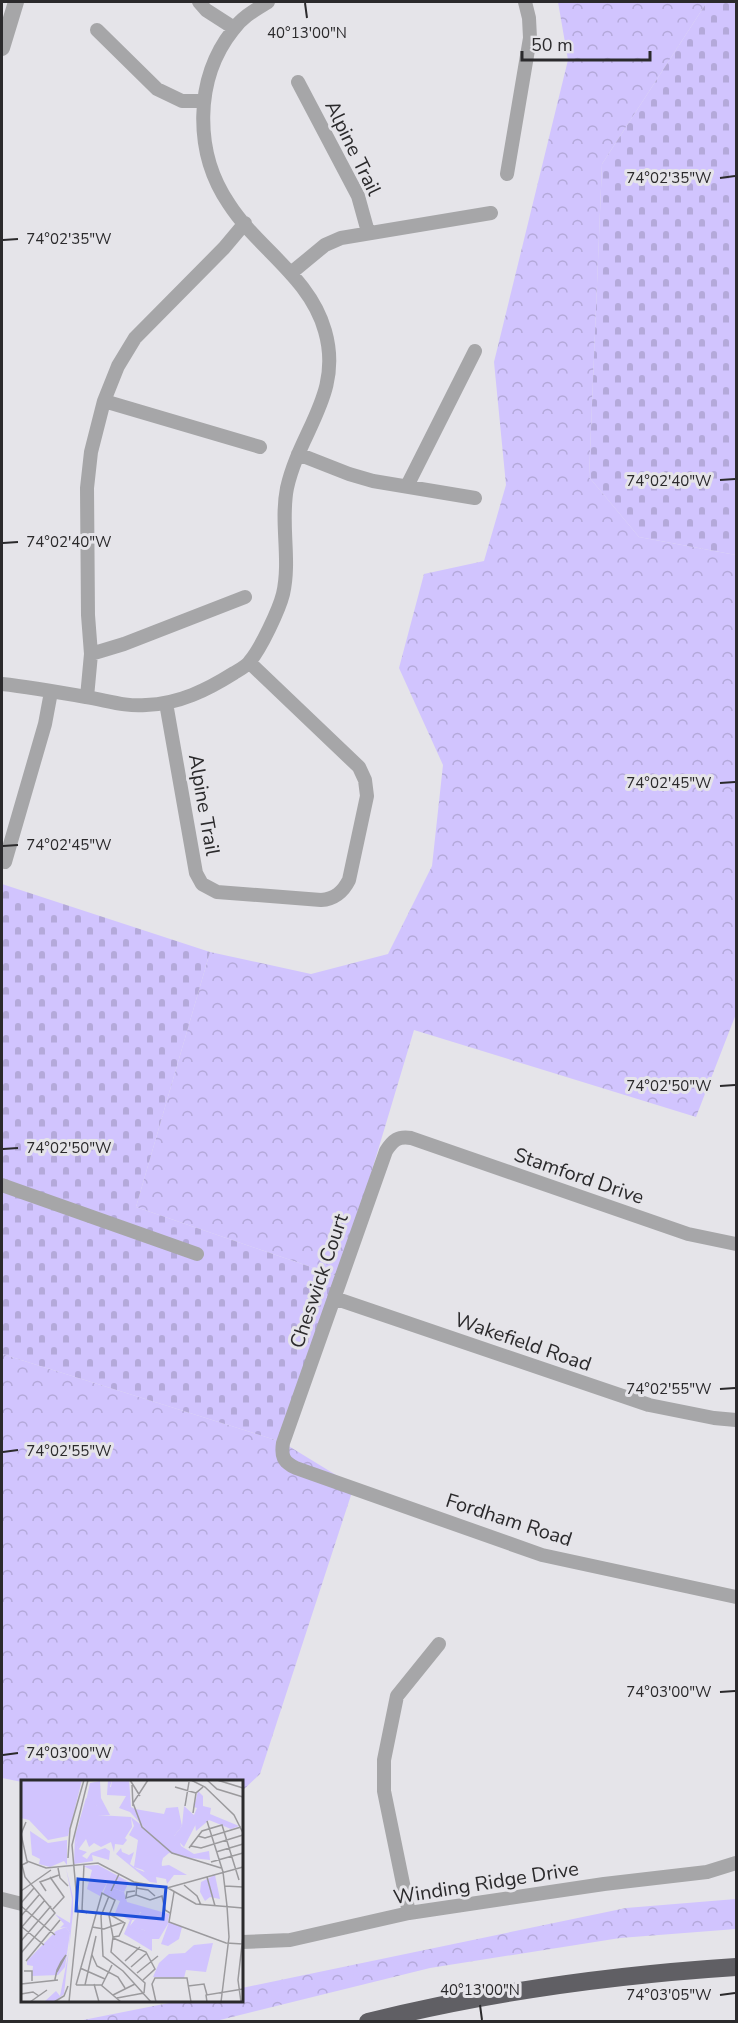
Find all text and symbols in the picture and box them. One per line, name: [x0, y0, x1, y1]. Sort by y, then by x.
text: 40°13'00"N: [267, 23, 347, 43]
scale bar: [522, 24, 650, 62]
text: 50 m: [531, 33, 573, 57]
street label: Alpine Trail: [318, 96, 388, 200]
text: 74°02'35"W: [626, 168, 712, 188]
text: 74°02'35"W: [26, 229, 112, 249]
text: 74°02'40"W: [626, 471, 712, 491]
text: 74°02'40"W: [26, 532, 112, 552]
street label: Alpine Trail: [182, 752, 226, 858]
text: 74°02'45"W: [626, 773, 712, 793]
text: 74°02'45"W: [26, 835, 112, 855]
text: 74°02'50"W: [626, 1076, 712, 1096]
text: 74°02'50"W: [26, 1138, 112, 1158]
street label: Stamford Drive: [510, 1141, 648, 1211]
street label: Cheswick Court: [283, 1209, 355, 1352]
street label: Wakefield Road: [451, 1306, 595, 1378]
text: 74°02'55"W: [626, 1379, 712, 1399]
text: 74°02'55"W: [26, 1441, 112, 1461]
street label: Fordham Road: [442, 1487, 576, 1553]
text: 74°03'00"W: [626, 1682, 712, 1702]
text: 74°03'00"W: [26, 1743, 112, 1763]
inset map: [21, 1780, 243, 2002]
street label: Winding Ridge Drive: [391, 1855, 581, 1911]
text: 40°13'00"N: [440, 1980, 520, 2000]
text: 74°03'05"W: [626, 1985, 712, 2005]

